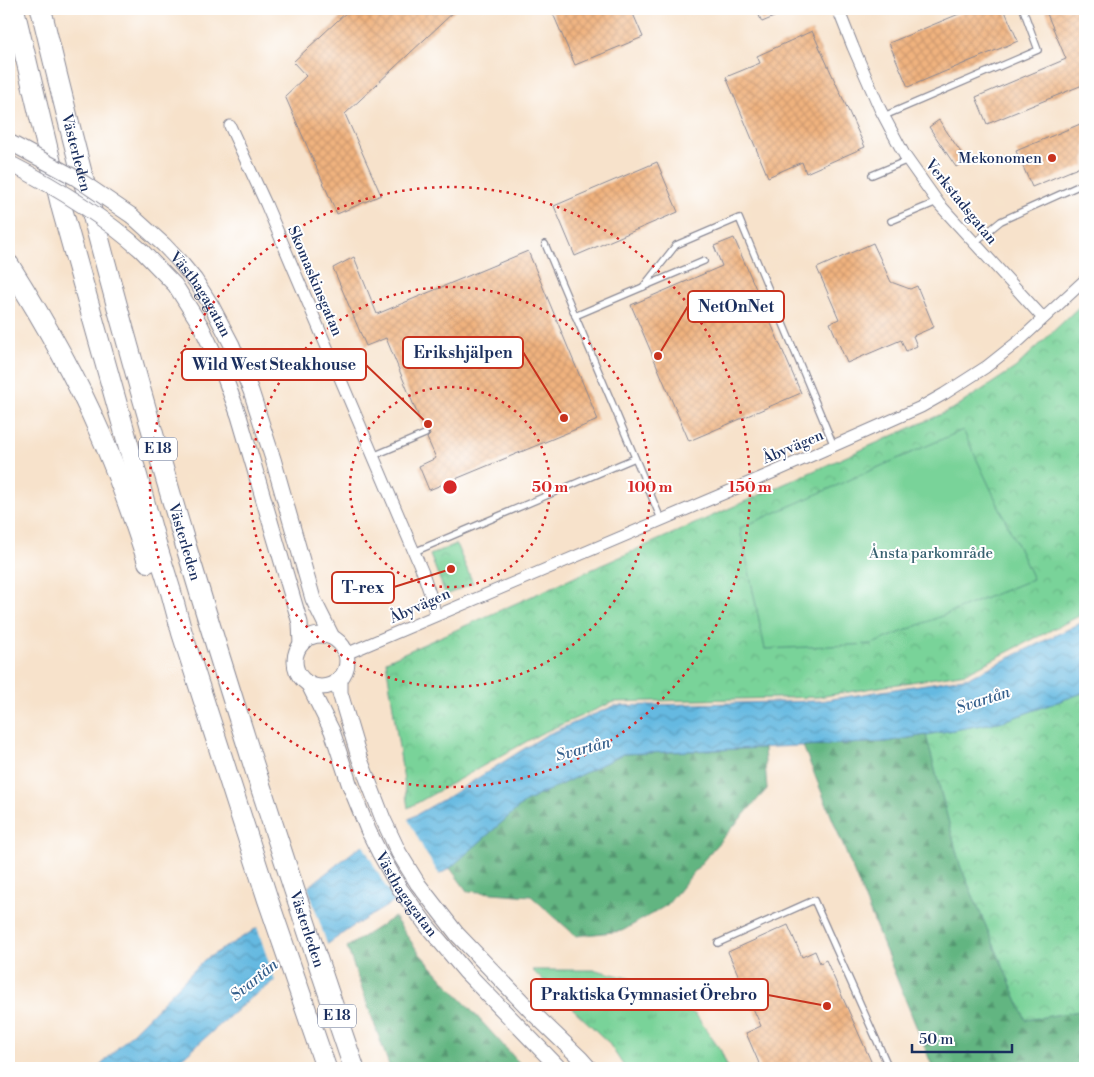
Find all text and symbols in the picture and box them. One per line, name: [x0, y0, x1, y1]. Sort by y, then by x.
street label: Västerleden: [57, 111, 96, 194]
place label: Mekonomen: [958, 149, 1042, 168]
marker: Mekonomen: [1046, 152, 1058, 164]
street label: Verkstadsgatan: [920, 155, 1001, 248]
street label: Skomaskinsgatan: [283, 223, 347, 339]
street label: Västhagagatan: [165, 247, 236, 340]
callout: NetOnNet: [688, 291, 784, 322]
text: NetOnNet: [698, 297, 774, 317]
callout: Erikshjälpen: [403, 337, 523, 368]
text: Erikshjälpen: [413, 343, 513, 363]
callout: Wild West Steakhouse: [182, 349, 366, 380]
text: Wild West Steakhouse: [191, 355, 356, 375]
street label: Åbyvägen: [758, 425, 827, 469]
road number: E 18: [139, 438, 177, 460]
centre of rings: [441, 478, 459, 496]
text: 50 m: [532, 478, 568, 497]
text: 100 m: [628, 478, 673, 497]
text: 150 m: [728, 478, 772, 497]
street label: Västerleden: [164, 500, 205, 583]
park label: Ånsta parkområde: [868, 543, 993, 563]
callout: T-rex: [332, 572, 394, 603]
text: T-rex: [342, 578, 385, 598]
street label: Åbyvägen: [385, 583, 454, 628]
water label: Svartån: [953, 682, 1014, 718]
water label: Svartån: [553, 732, 614, 766]
street label: Västhagagatan: [371, 847, 442, 941]
street label: Västerleden: [285, 887, 329, 970]
water label: Svartån: [226, 954, 283, 1005]
callout: Praktiska Gymnasiet Örebro: [531, 979, 768, 1010]
text: Praktiska Gymnasiet Örebro: [541, 983, 757, 1005]
road number: E 18: [318, 1004, 356, 1028]
scale bar: [912, 1022, 1012, 1054]
text: 50 m: [919, 1030, 953, 1049]

